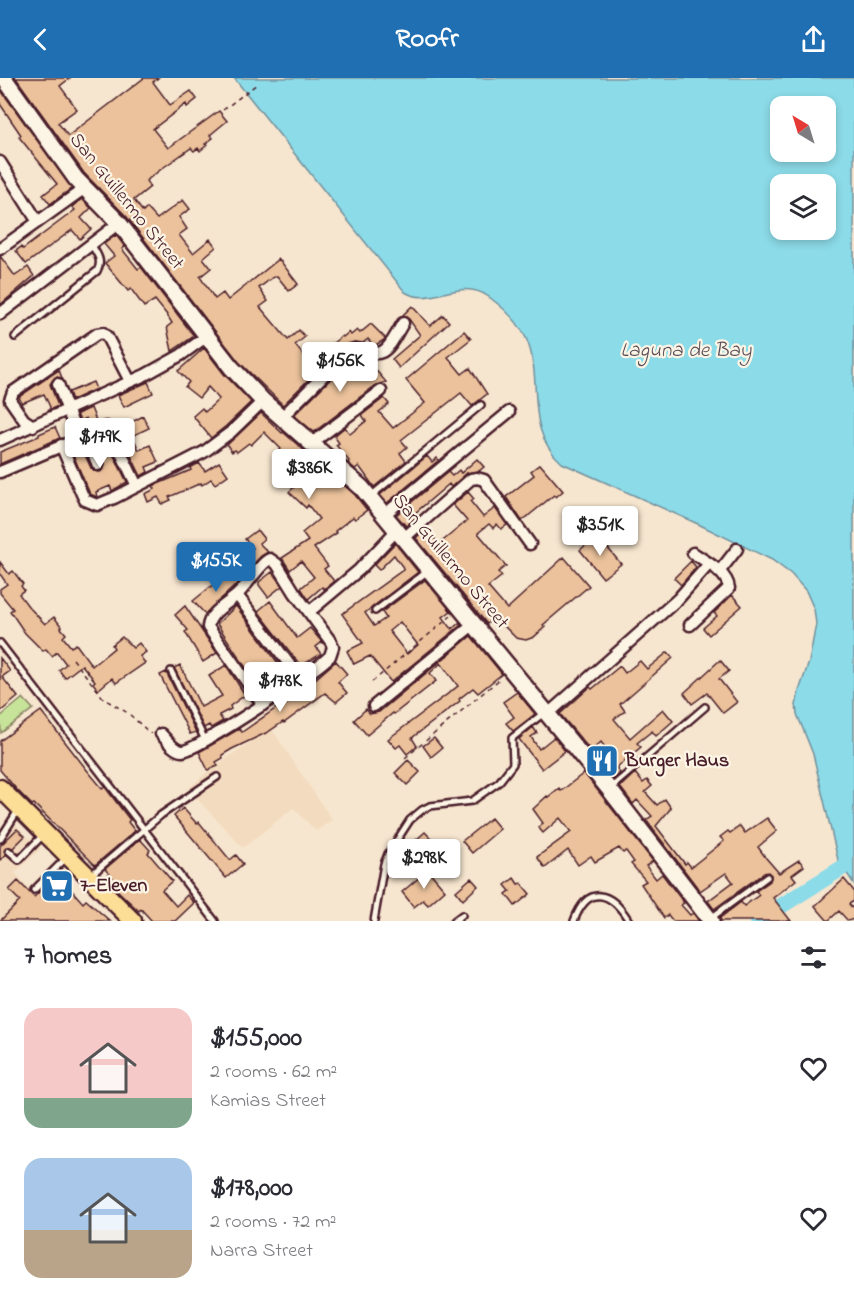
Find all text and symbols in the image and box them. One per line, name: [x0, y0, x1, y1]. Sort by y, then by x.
text: Roofr: [395, 20, 459, 59]
icon: back: [24, 23, 57, 56]
icon: share: [797, 23, 830, 56]
north arrow: [770, 96, 836, 162]
map controls: [770, 96, 836, 240]
street label: San Guillermo Street: [61, 127, 191, 277]
button: layers: [770, 174, 836, 240]
water label: Laguna de Bay: [620, 336, 752, 367]
pin: $156K: [298, 342, 382, 393]
text: $156K: [316, 347, 364, 376]
pin: $179K: [58, 418, 142, 469]
text: $179K: [79, 423, 121, 452]
pin: $386K: [267, 449, 351, 500]
text: $386K: [286, 454, 332, 483]
street label: San Guillermo Street: [385, 488, 516, 636]
pin: $351K: [558, 506, 642, 557]
text: $351K: [576, 511, 624, 540]
pin: $155K: [174, 542, 258, 593]
text: $155K: [190, 547, 242, 576]
pin: $178K: [238, 662, 322, 713]
text: $178K: [258, 667, 302, 696]
restaurant icon: Burger Haus: [584, 743, 620, 779]
place label: Burger Haus: [624, 747, 729, 777]
pin: $298K: [382, 839, 466, 890]
text: $298K: [401, 844, 447, 873]
supermarket icon: 7-Eleven: [39, 868, 75, 904]
place label: 7-Eleven: [80, 872, 147, 901]
text: 7 homes: [24, 938, 112, 976]
icon: filters: [797, 941, 830, 974]
text: $155,000: [210, 1020, 302, 1058]
icon: home: [72, 1032, 144, 1104]
icon: heart: [797, 1052, 830, 1085]
text: 2 rooms · 62 m²: [210, 1058, 337, 1087]
text: Kamias Street: [210, 1087, 326, 1116]
text: $178,000: [210, 1170, 293, 1208]
icon: home: [72, 1182, 144, 1254]
icon: heart: [797, 1202, 830, 1235]
text: 2 rooms · 72 m²: [210, 1208, 337, 1237]
text: Narra Street: [210, 1237, 313, 1266]

